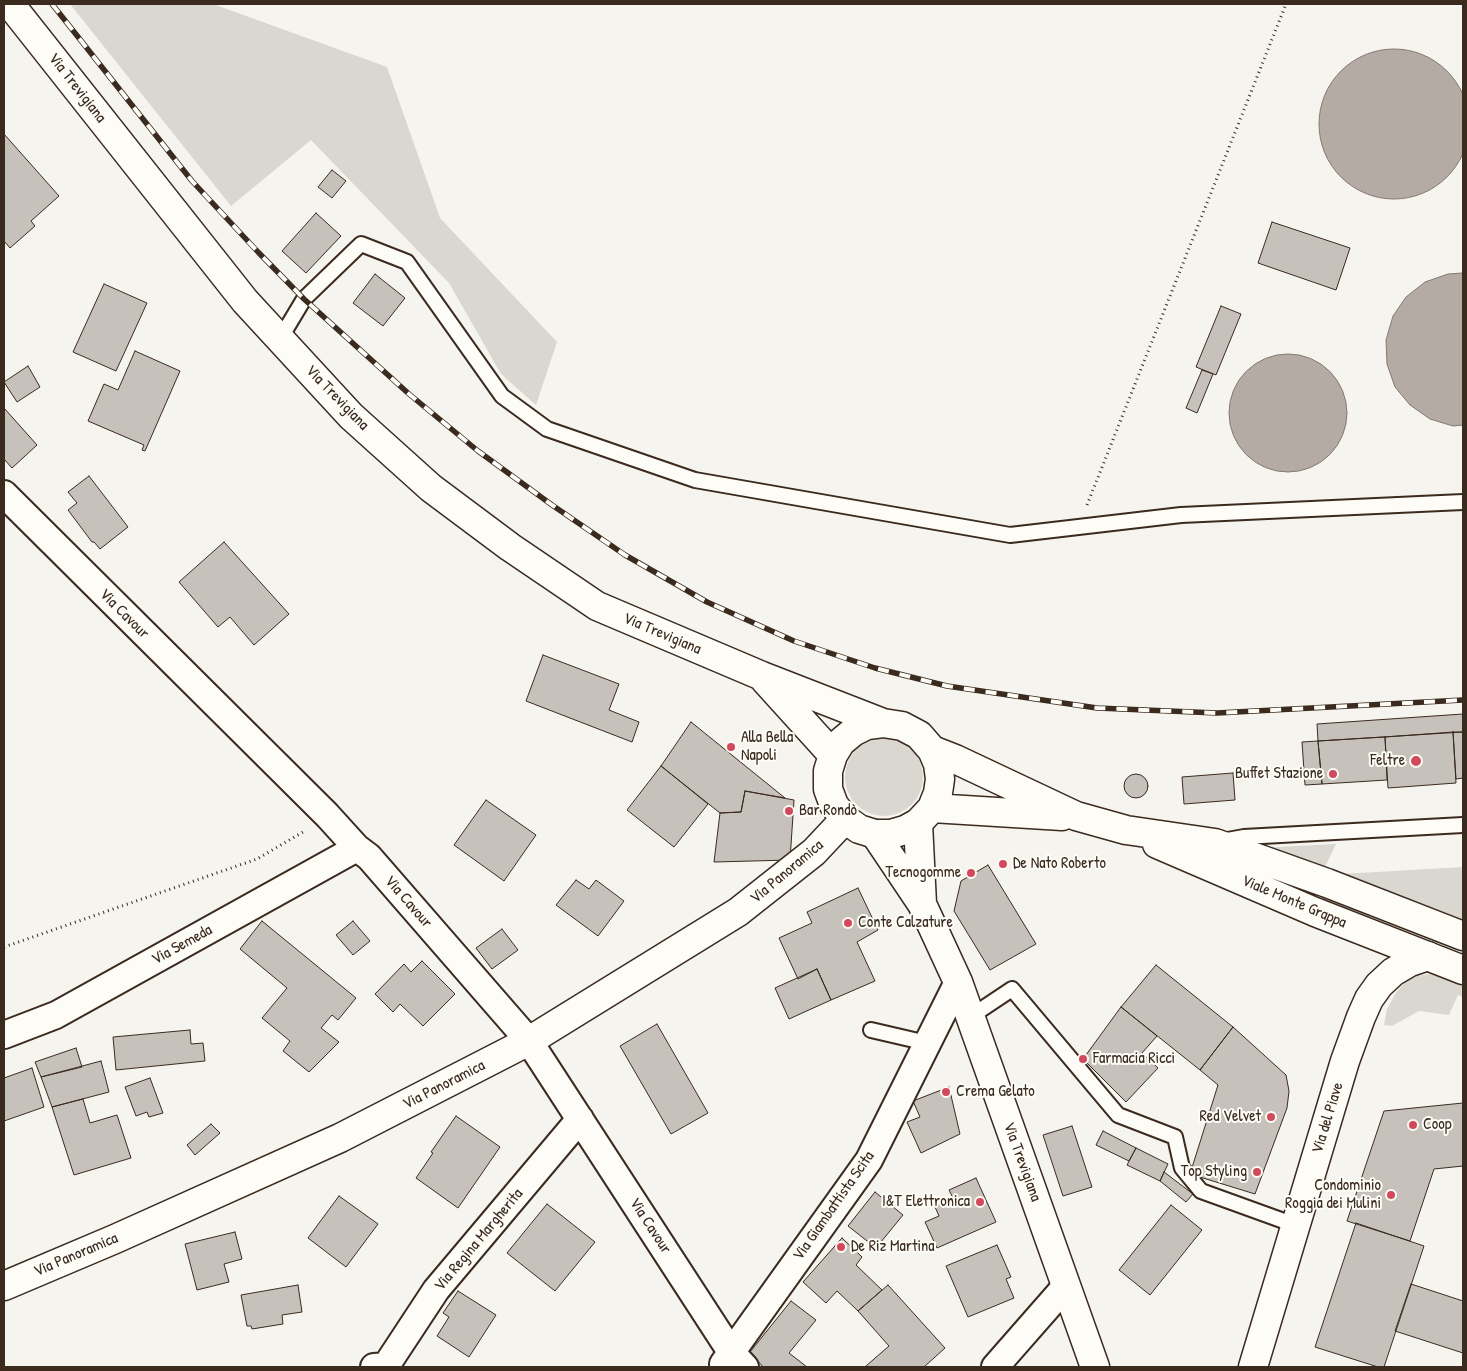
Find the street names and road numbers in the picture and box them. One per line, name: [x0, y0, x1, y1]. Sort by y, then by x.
street label: Via Trevigiana: [44, 49, 110, 127]
street label: Via Trevigiana: [301, 361, 373, 435]
street label: Via Cavour: [95, 585, 153, 643]
street label: Via Trevigiana: [620, 609, 704, 659]
street label: Via Panoramica: [747, 836, 827, 908]
street label: Viale Monte Grappa: [1239, 871, 1349, 933]
street label: Via Cavour: [380, 872, 436, 932]
street label: Via Semeda: [148, 921, 216, 969]
street label: Via Panoramica: [400, 1056, 488, 1114]
street label: Via del Piave: [1308, 1080, 1348, 1156]
street label: Via Trevigiana: [999, 1120, 1045, 1204]
street label: Via Giambattista Scita: [789, 1148, 879, 1264]
street label: Via Regina Margherita: [431, 1185, 527, 1295]
street label: Via Cavour: [625, 1194, 675, 1258]
street label: Via Panoramica: [31, 1229, 121, 1281]

